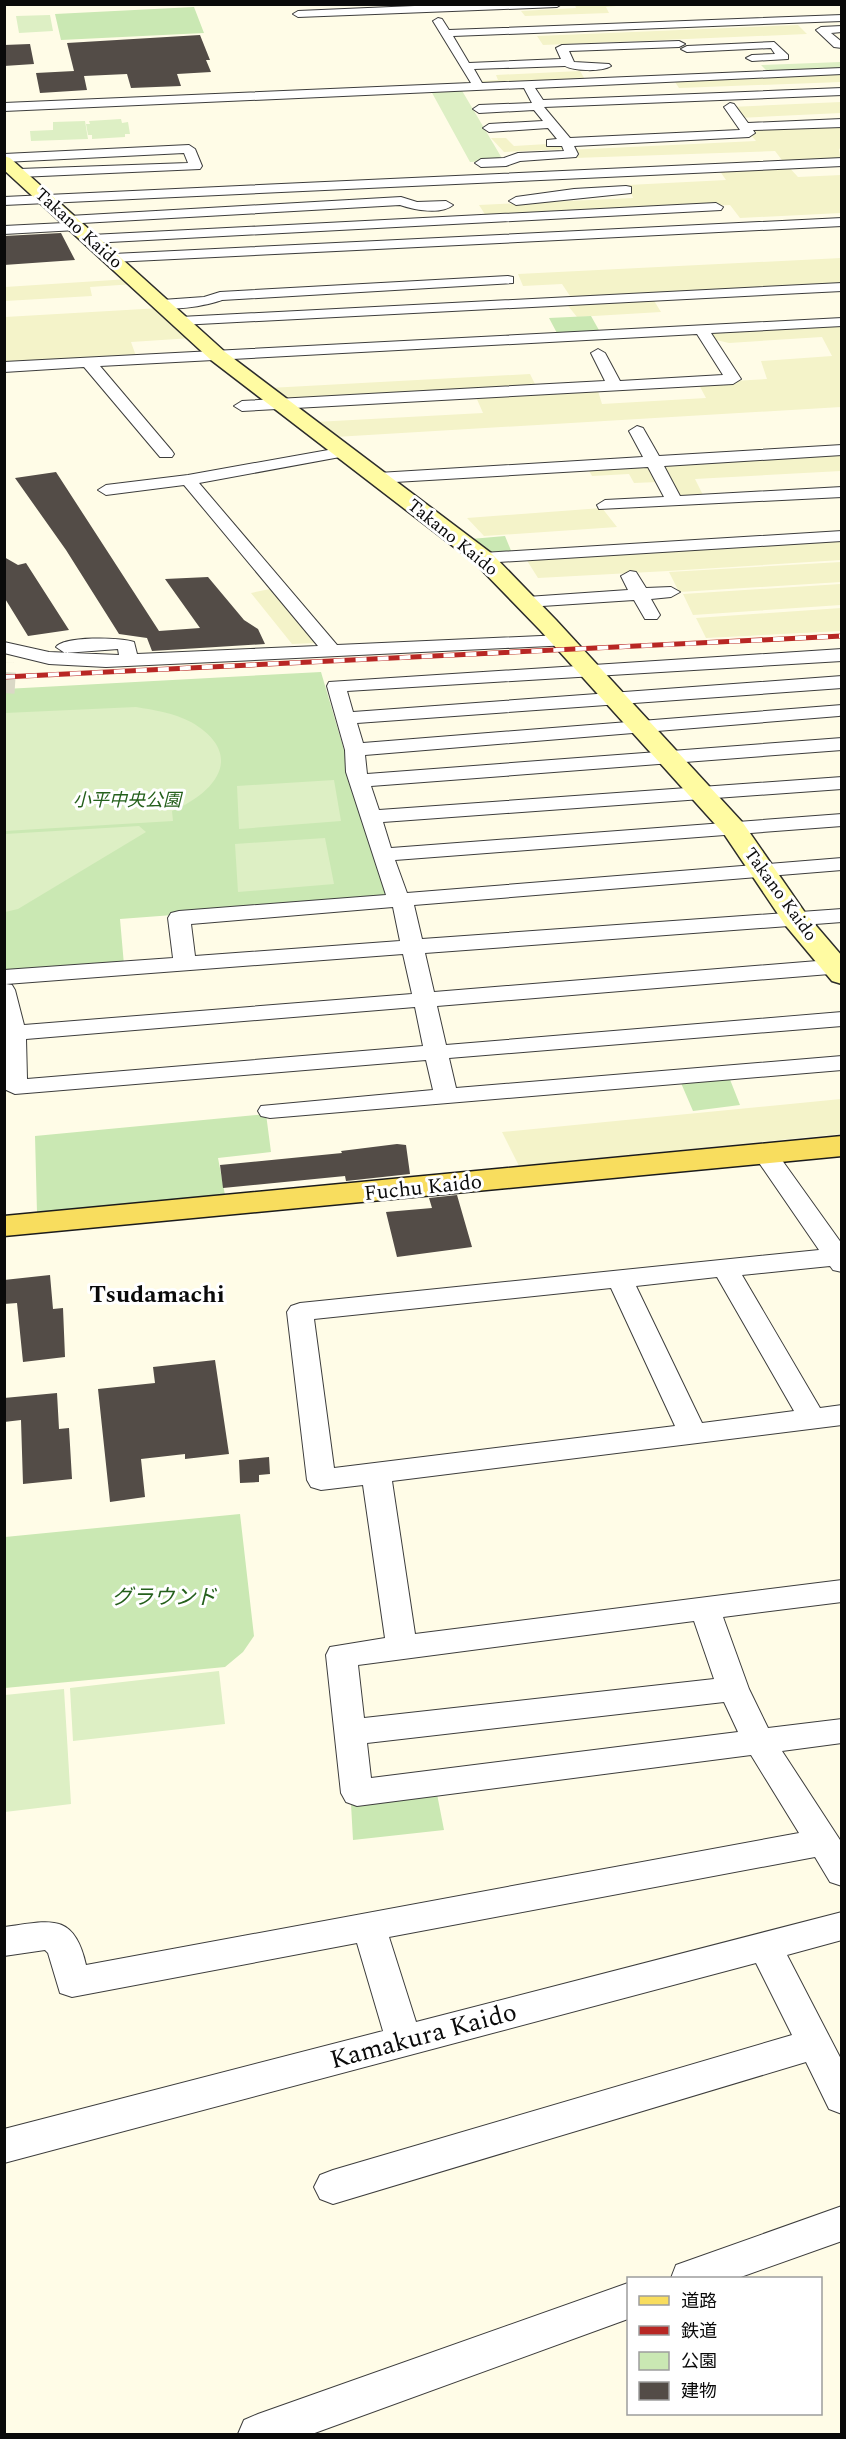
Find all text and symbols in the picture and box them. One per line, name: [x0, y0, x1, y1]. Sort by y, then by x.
street label: Takano Kaido: [29, 181, 129, 275]
street label: Takano Kaido: [401, 492, 504, 583]
park label: 小平中央公園: [73, 787, 184, 814]
street label: Takano Kaido: [737, 842, 824, 947]
street label: Fuchu Kaido: [363, 1166, 484, 1210]
district label: Tsudamachi: [89, 1277, 225, 1313]
park label: グラウンド: [112, 1582, 217, 1614]
street label: Kamakura Kaido: [325, 1992, 521, 2080]
legend: [627, 2277, 822, 2415]
text: 道路: [681, 2288, 717, 2315]
text: 鉄道: [681, 2318, 717, 2345]
text: 公園: [681, 2348, 717, 2375]
text: 建物: [681, 2378, 717, 2405]

